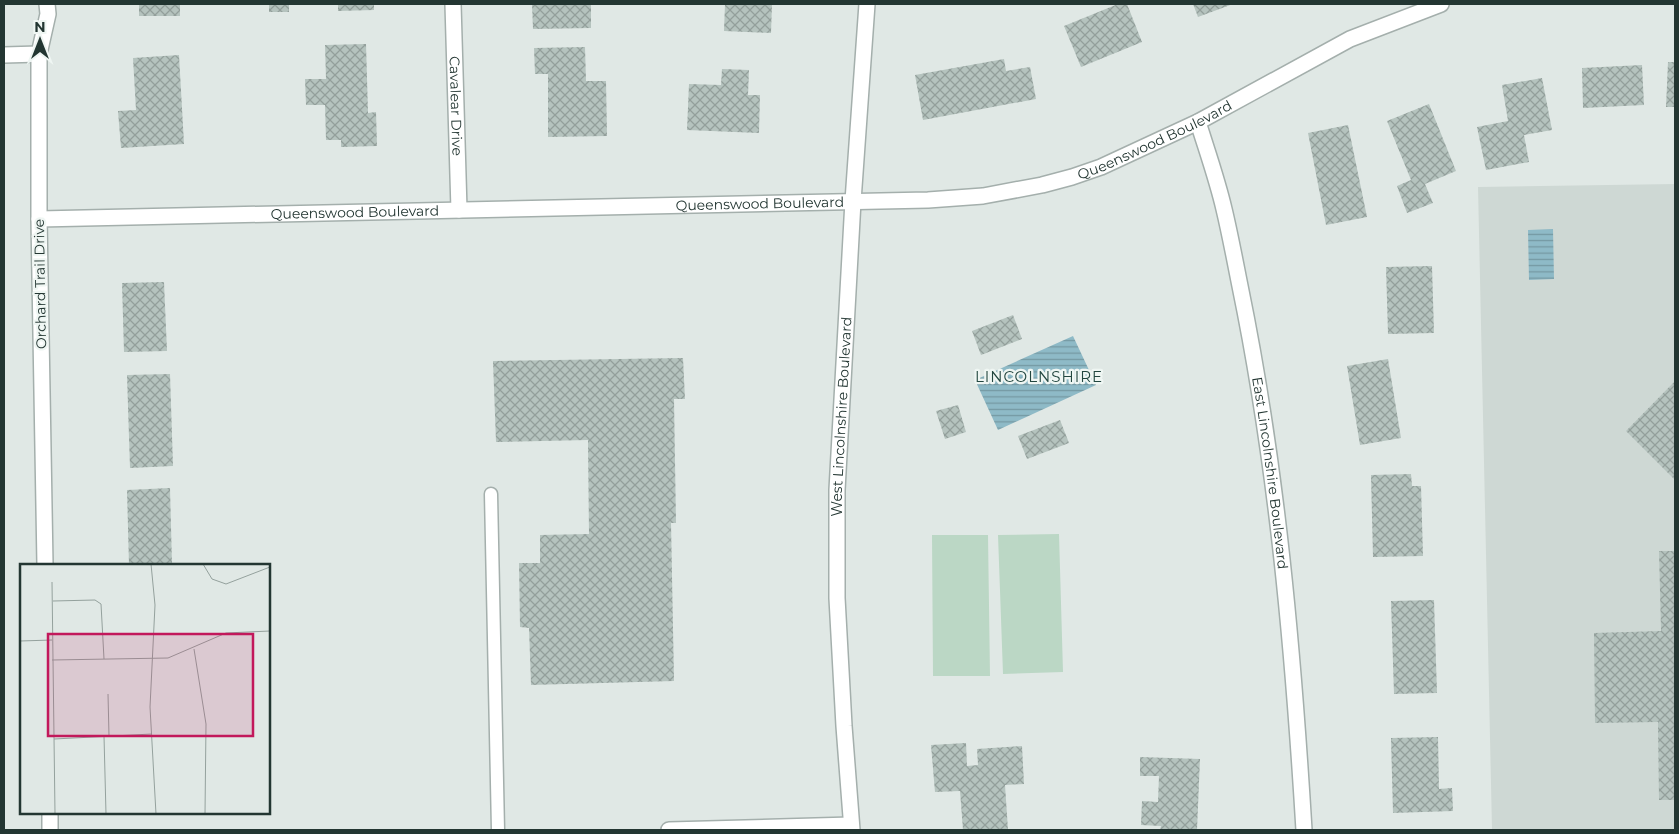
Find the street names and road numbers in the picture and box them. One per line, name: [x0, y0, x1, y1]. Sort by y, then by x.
street label: Cavalear Drive: [446, 56, 466, 156]
street label: Queenswood Boulevard: [1075, 96, 1235, 183]
street label: Queenswood Boulevard: [675, 193, 844, 214]
street label: Queenswood Boulevard: [270, 201, 439, 223]
street label: Orchard Trail Drive: [30, 219, 50, 349]
street label: West Lincolnshire Boulevard: [828, 316, 856, 516]
street label: East Lincolnshire Boulevard: [1248, 375, 1292, 570]

